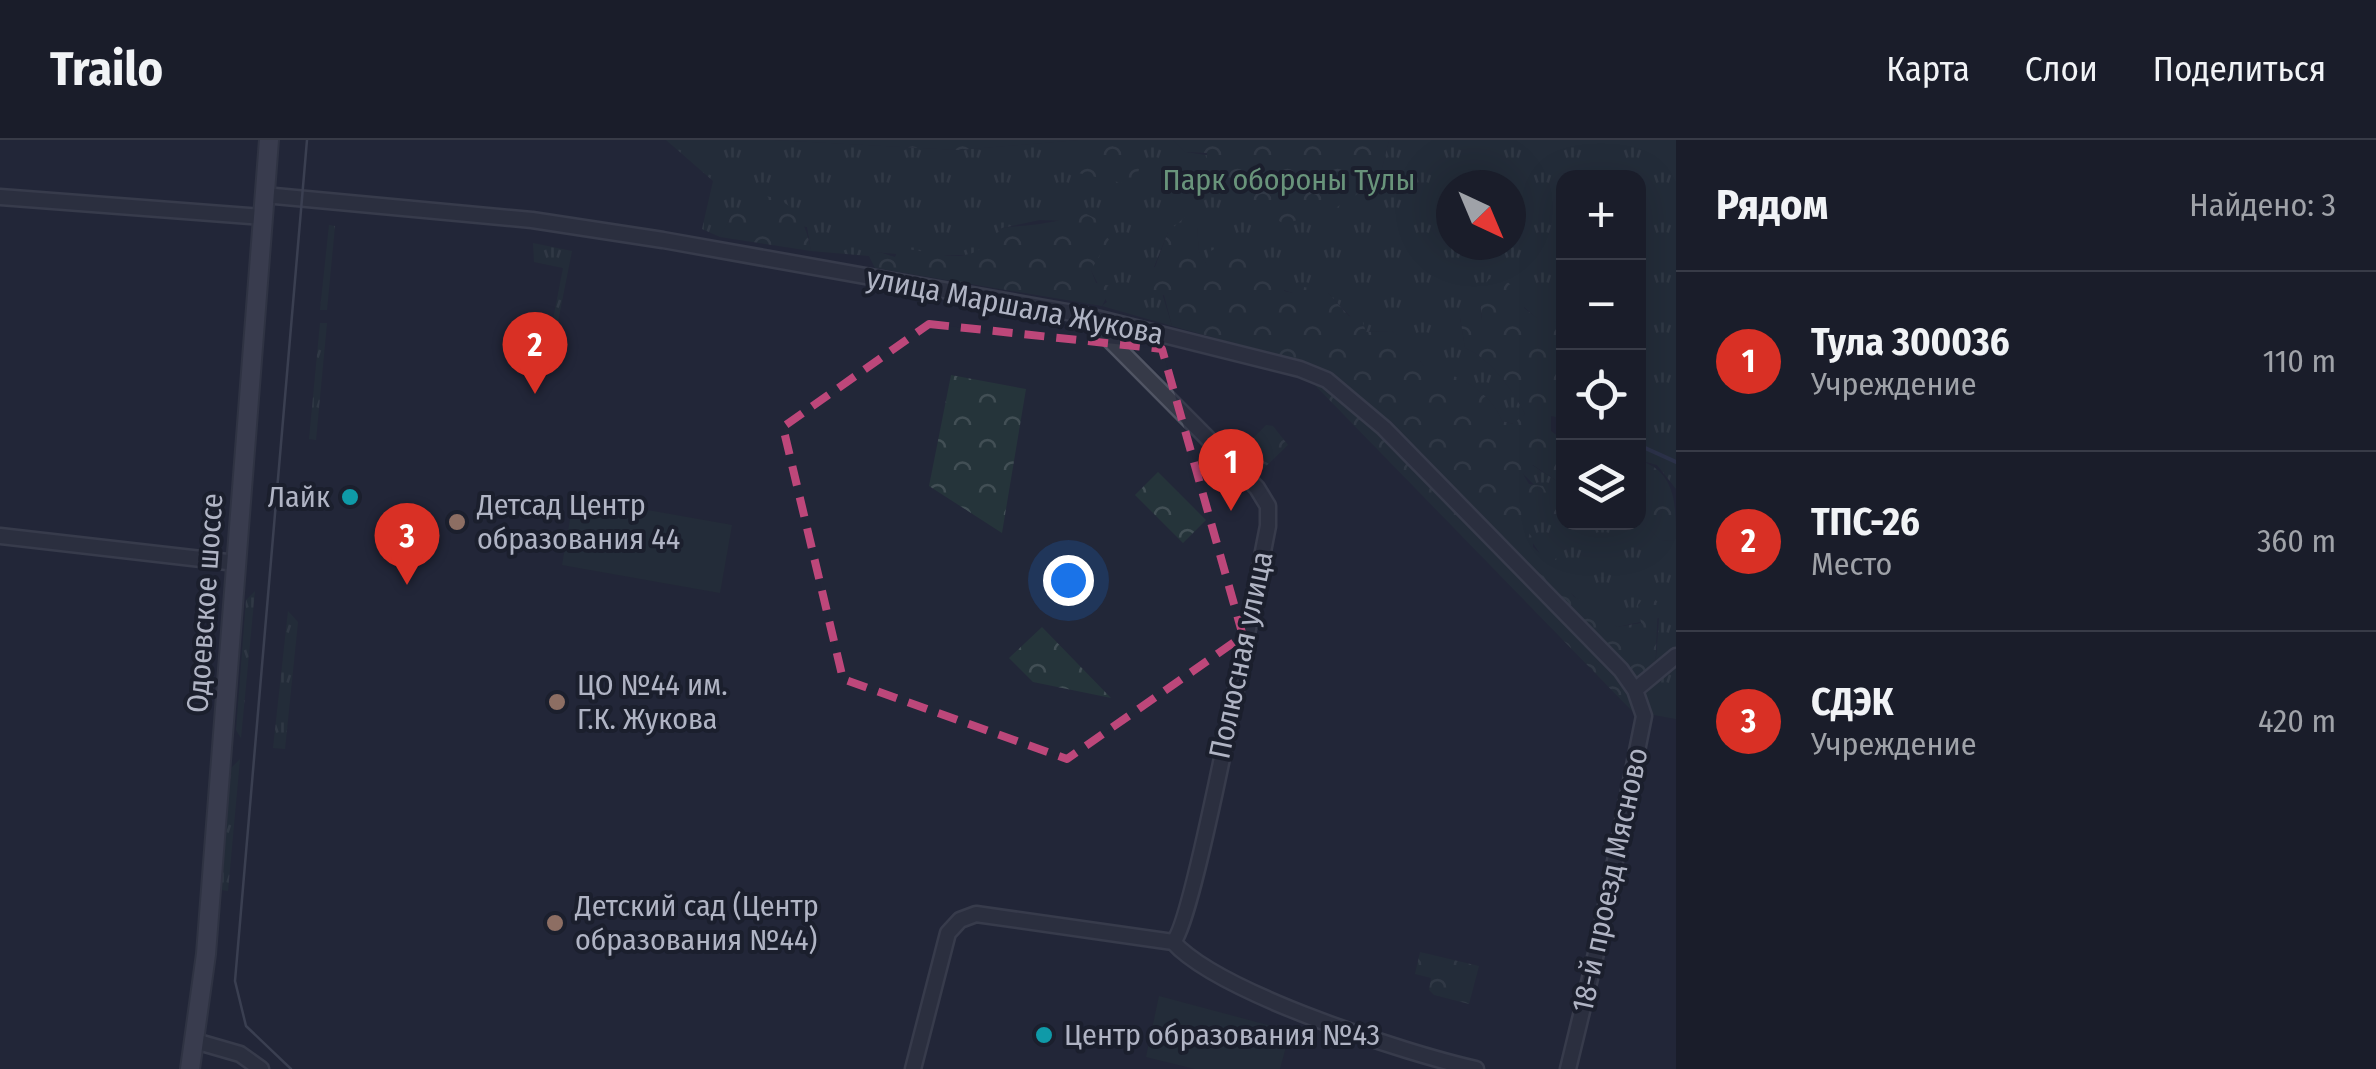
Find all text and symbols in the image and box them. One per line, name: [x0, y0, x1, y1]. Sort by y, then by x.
text: Trailo: [50, 40, 163, 98]
text: Карта: [1886, 48, 1970, 90]
text: Слои: [2025, 48, 2098, 90]
text: Поделиться: [2153, 48, 2326, 90]
park label: Парк обороны Тулы: [1163, 162, 1415, 198]
north arrow: [1436, 170, 1526, 260]
map controls: [1556, 170, 1646, 530]
button: +: [1556, 170, 1646, 260]
text: Рядом: [1716, 180, 1828, 230]
text: Найдено: 3: [2189, 186, 2336, 224]
street label: улица Маршала Жукова: [863, 260, 1167, 352]
button: −: [1556, 260, 1646, 350]
pin: 2: [502, 312, 568, 394]
text: Тула 300036: [1811, 319, 2010, 365]
text: 1: [1742, 342, 1755, 380]
text: 110 m: [2263, 342, 2336, 380]
button: locate: [1556, 350, 1646, 440]
text: Учреждение: [1811, 365, 1976, 403]
pin: 1: [1198, 428, 1264, 511]
button: layers: [1556, 440, 1646, 530]
place label: Лайк: [267, 479, 330, 515]
marker: Лайк: [339, 486, 361, 508]
place label: Детсад Центр образования 44: [476, 487, 680, 557]
street label: Одоевское шоссе: [179, 492, 231, 714]
text: ТПС-26: [1811, 499, 1920, 545]
pin: 3: [374, 502, 440, 585]
marker: Детсад Центр образования 44: [446, 511, 468, 533]
text: 2: [1741, 522, 1756, 560]
text: 360 m: [2257, 522, 2336, 560]
text: Место: [1811, 545, 1892, 583]
street label: Полюсная улица: [1201, 548, 1281, 762]
your location: [1043, 555, 1094, 606]
place label: ЦО №44 им. Г.К. Жукова: [577, 667, 728, 737]
text: СДЭК: [1811, 679, 1893, 725]
marker: ЦО №44 им. Г.К. Жукова: [546, 691, 568, 713]
text: 3: [1741, 702, 1756, 740]
text: 420 m: [2258, 702, 2336, 740]
text: Учреждение: [1811, 725, 1976, 763]
street label: 18-й проезд Мясново: [1564, 744, 1656, 1016]
place label: Детский сад (Центр образования №44): [574, 888, 819, 958]
marker: Детский сад (Центр образования №44): [544, 912, 566, 934]
place label: Центр образования №43: [1064, 1017, 1380, 1053]
marker: Центр образования №43: [1033, 1024, 1055, 1046]

